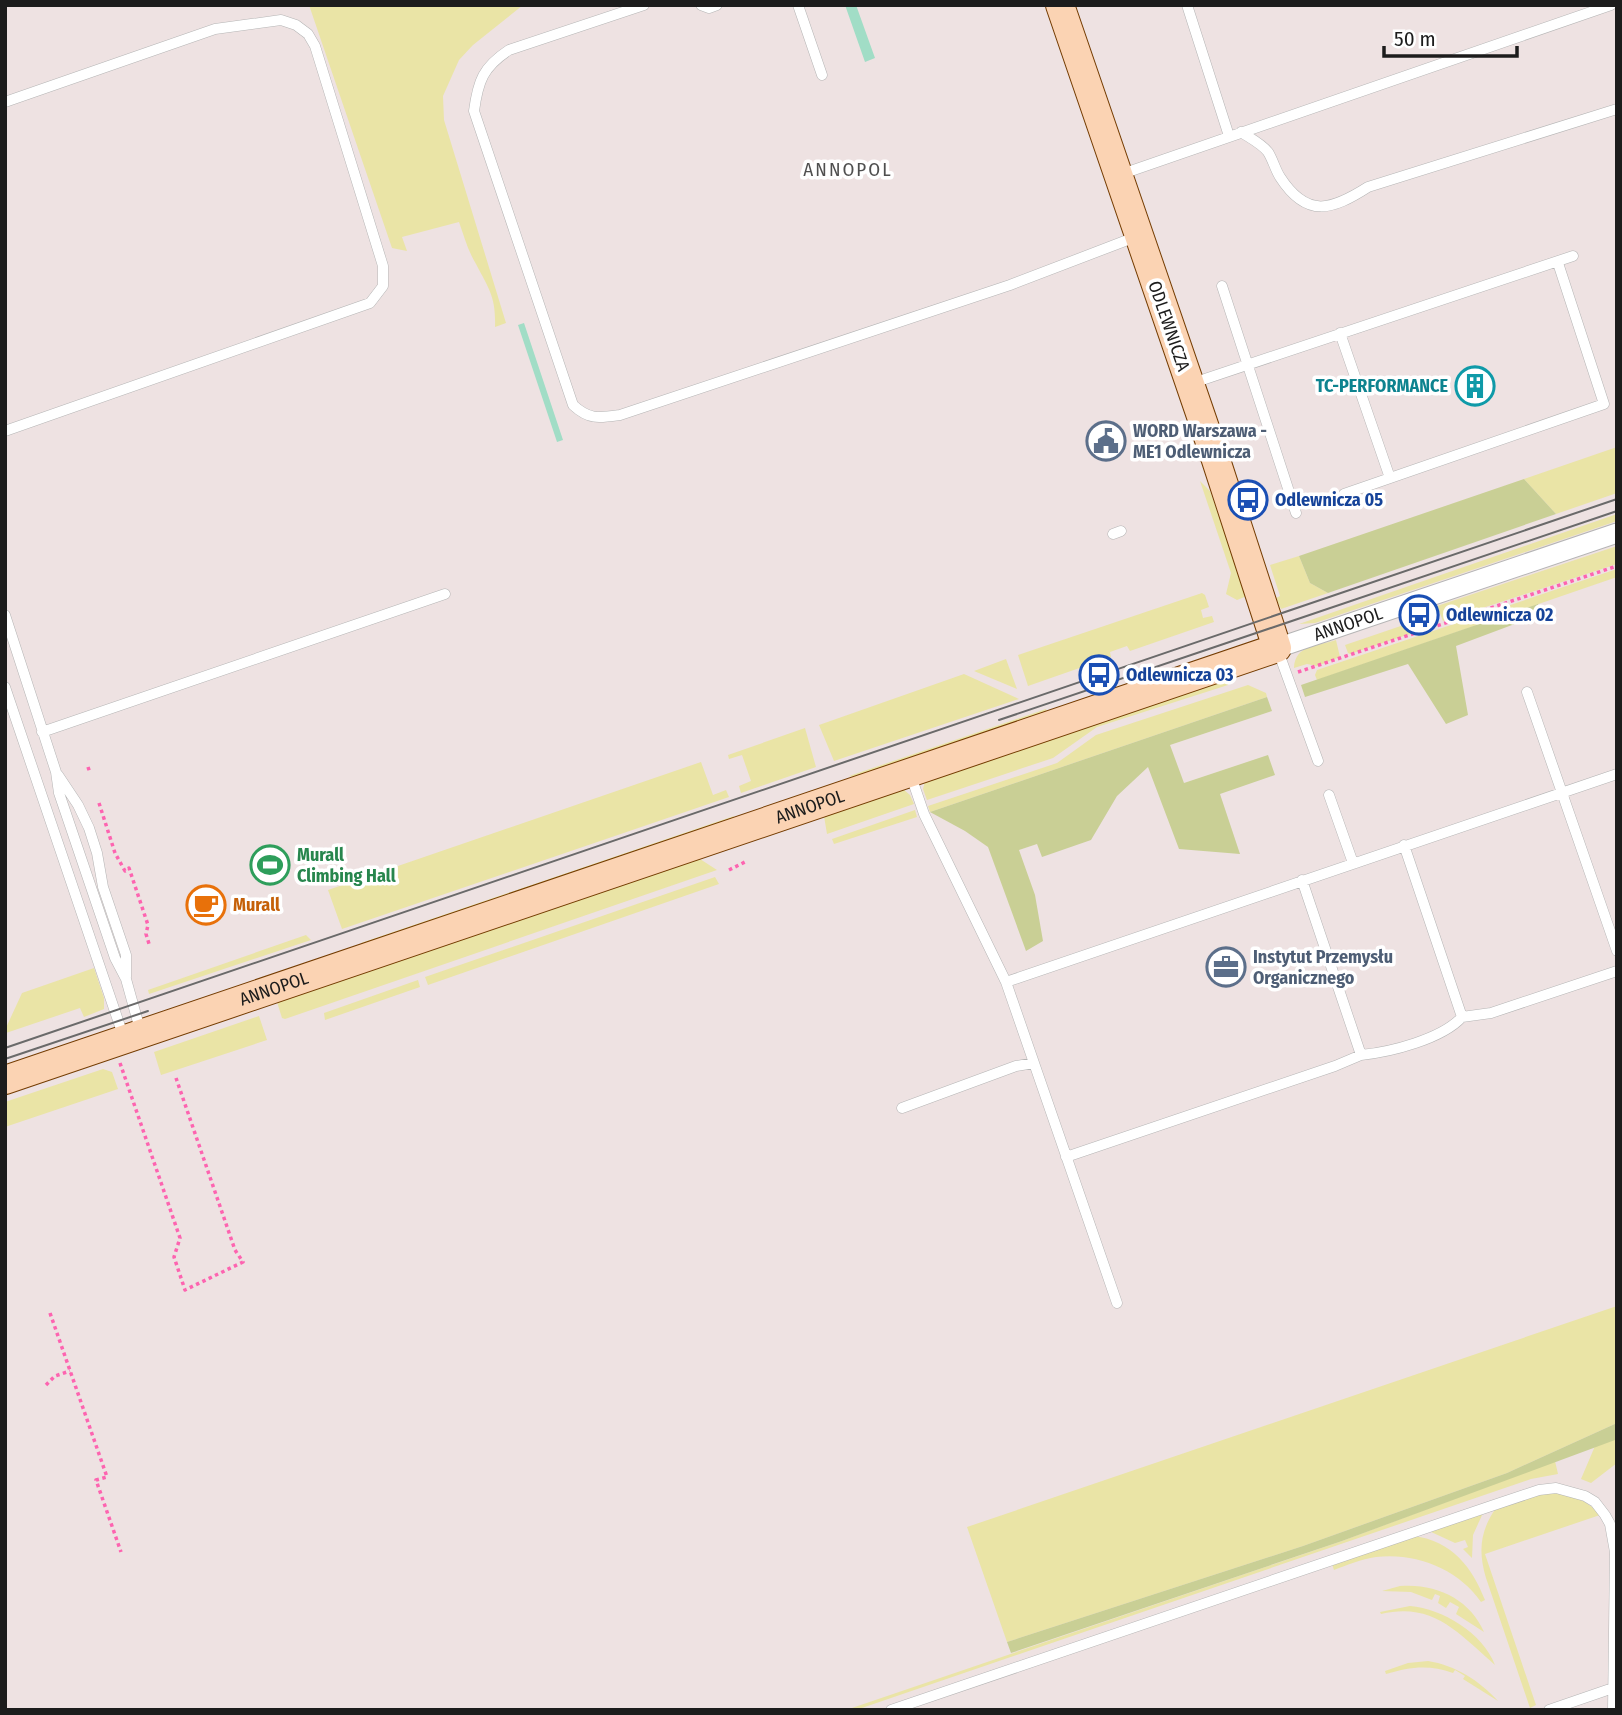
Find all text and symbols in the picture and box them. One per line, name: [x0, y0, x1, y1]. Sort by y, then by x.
scale bar: [1384, 14, 1517, 58]
text: 50 m: [1394, 26, 1436, 52]
district label: ANNOPOL: [803, 158, 893, 181]
street label: ODLEWNICZA: [1143, 278, 1195, 375]
building icon: TC-PERFORMANCE: [1454, 365, 1496, 407]
place label: TC-PERFORMANCE: [1316, 375, 1448, 397]
public building icon: WORD Warszawa - ME1 Odlewnicza: [1085, 420, 1127, 462]
place label: WORD Warszawa - ME1 Odlewnicza: [1133, 420, 1267, 463]
bus stop icon: Odlewnicza 05: [1227, 479, 1269, 521]
place label: Odlewnicza 05: [1275, 489, 1383, 511]
bus stop icon: Odlewnicza 02: [1398, 594, 1440, 636]
street label: ANNOPOL: [1311, 602, 1385, 646]
place label: Odlewnicza 02: [1446, 604, 1553, 626]
bus stop icon: Odlewnicza 03: [1078, 654, 1120, 696]
place label: Odlewnicza 03: [1126, 664, 1234, 686]
street label: ANNOPOL: [773, 785, 847, 829]
sports icon: Murall Climbing Hall: [249, 844, 291, 886]
place label: Murall Climbing Hall: [297, 844, 396, 887]
cafe icon: Murall: [185, 884, 227, 926]
place label: Murall: [233, 894, 280, 916]
office icon: Instytut Przemysłu Organicznego: [1205, 946, 1247, 988]
place label: Instytut Przemysłu Organicznego: [1253, 946, 1393, 989]
street label: ANNOPOL: [237, 967, 311, 1011]

